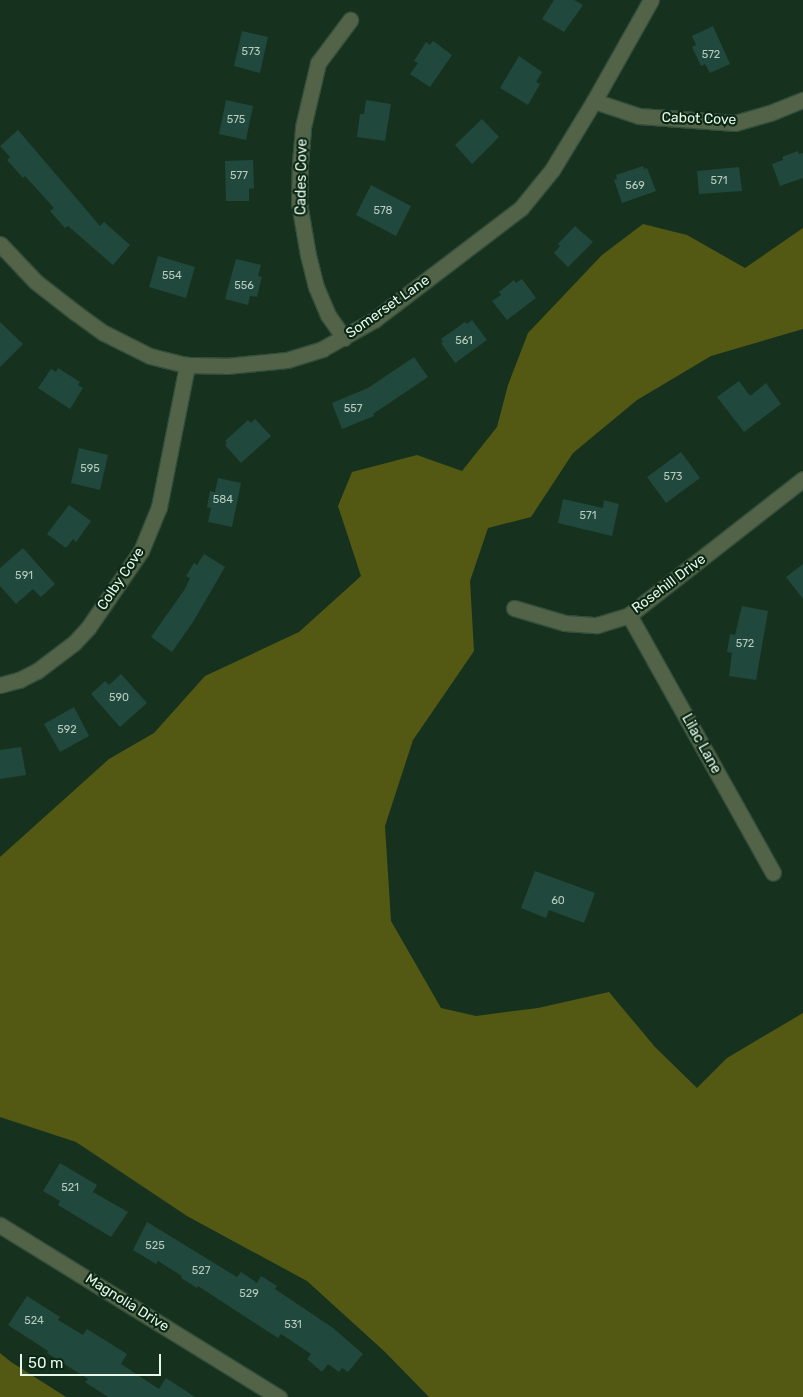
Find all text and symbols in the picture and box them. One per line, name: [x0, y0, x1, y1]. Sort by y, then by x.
house number: 573: [242, 45, 260, 59]
house number: 572: [702, 48, 720, 62]
street label: Cabot Cove: [661, 109, 737, 129]
house number: 575: [227, 113, 245, 127]
street label: Cades Cove: [293, 139, 311, 215]
house number: 577: [230, 169, 248, 183]
house number: 571: [711, 174, 727, 188]
house number: 569: [625, 179, 645, 193]
house number: 578: [373, 204, 393, 218]
house number: 554: [162, 269, 182, 283]
street label: Somerset Lane: [343, 272, 433, 342]
house number: 556: [234, 279, 254, 293]
house number: 561: [455, 334, 473, 348]
house number: 557: [344, 402, 362, 416]
house number: 595: [80, 462, 100, 476]
house number: 573: [664, 470, 682, 484]
house number: 584: [213, 493, 233, 507]
house number: 571: [580, 509, 596, 523]
street label: Colby Cove: [94, 544, 148, 614]
street label: Rosehill Drive: [629, 551, 709, 617]
house number: 591: [15, 569, 33, 583]
house number: 572: [736, 637, 754, 651]
house number: 590: [109, 691, 129, 705]
street label: Lilac Lane: [678, 711, 724, 777]
house number: 592: [57, 723, 77, 737]
house number: 60: [551, 894, 565, 908]
house number: 521: [61, 1181, 79, 1195]
house number: 525: [145, 1239, 165, 1253]
house number: 527: [192, 1264, 210, 1278]
street label: Magnolia Drive: [82, 1271, 172, 1335]
house number: 529: [239, 1287, 259, 1301]
house number: 524: [24, 1314, 44, 1328]
house number: 531: [284, 1318, 302, 1332]
scale bar: [22, 1344, 164, 1376]
text: 50 m: [28, 1354, 63, 1372]

